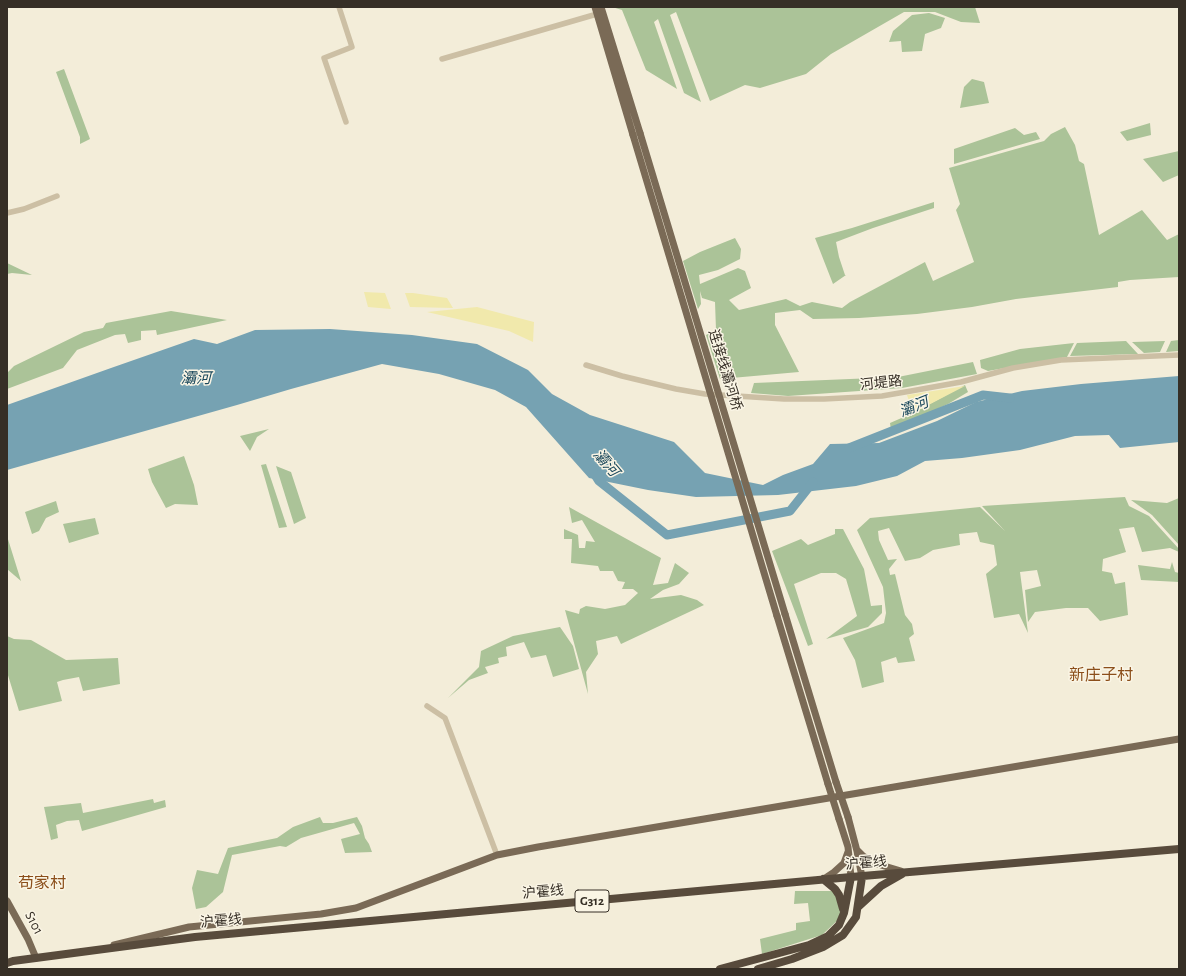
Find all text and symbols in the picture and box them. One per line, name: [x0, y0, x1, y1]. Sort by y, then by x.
street label: 连接线灞河桥: [705, 327, 745, 413]
water label: 灞河: [181, 369, 211, 387]
street label: 河堤路: [859, 372, 903, 394]
water label: 灞河: [897, 393, 931, 421]
water label: 灞河: [589, 446, 623, 480]
district label: 新庄子村: [1069, 665, 1133, 685]
street label: 沪霍线: [844, 853, 888, 873]
district label: 苟家村: [18, 873, 66, 893]
street label: 沪霍线: [521, 882, 565, 902]
road number: G312: [575, 890, 609, 912]
street label: S101: [21, 909, 47, 937]
street label: 沪霍线: [199, 911, 243, 931]

